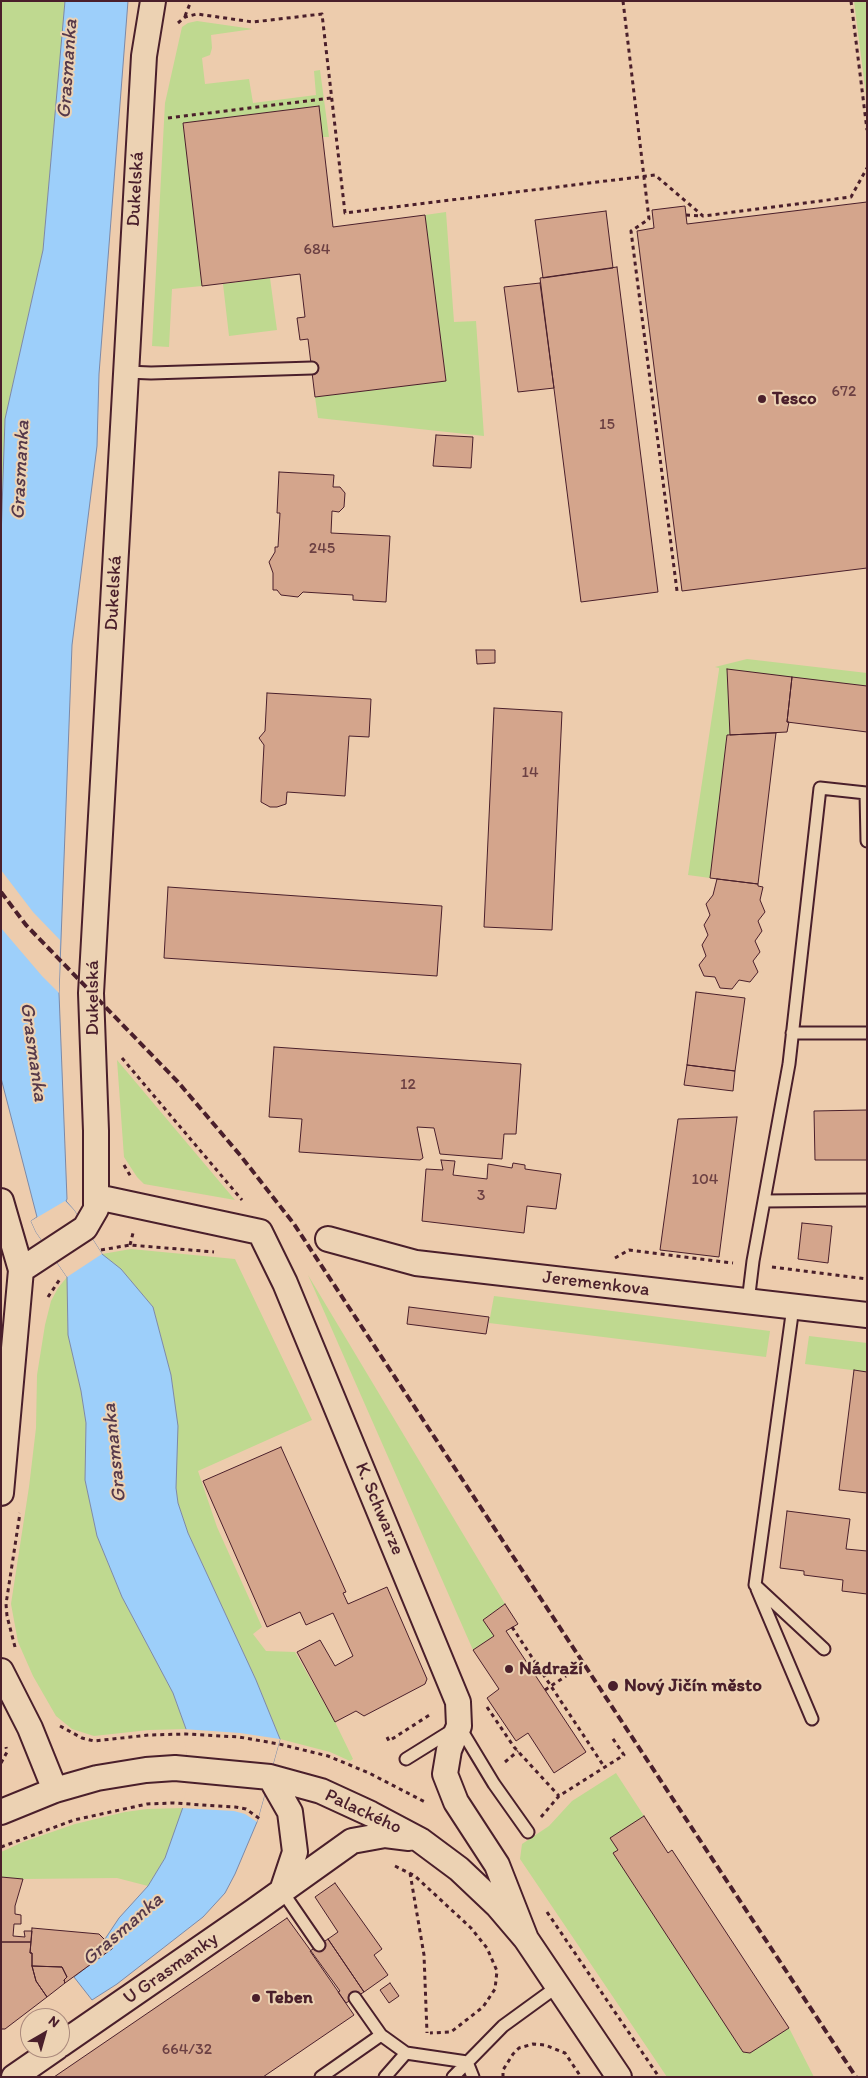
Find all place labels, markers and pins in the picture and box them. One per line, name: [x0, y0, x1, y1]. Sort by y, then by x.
place label: Tesco: [772, 388, 817, 410]
marker: Tesco: [756, 393, 768, 405]
place label: Nádraží: [519, 1658, 583, 1680]
marker: Nádraží: [503, 1663, 515, 1675]
place label: Nový Jičín město: [624, 1675, 762, 1697]
marker: Nový Jičín město: [606, 1679, 620, 1693]
place label: Teben: [266, 1987, 313, 2009]
marker: Teben: [250, 1992, 262, 2004]

